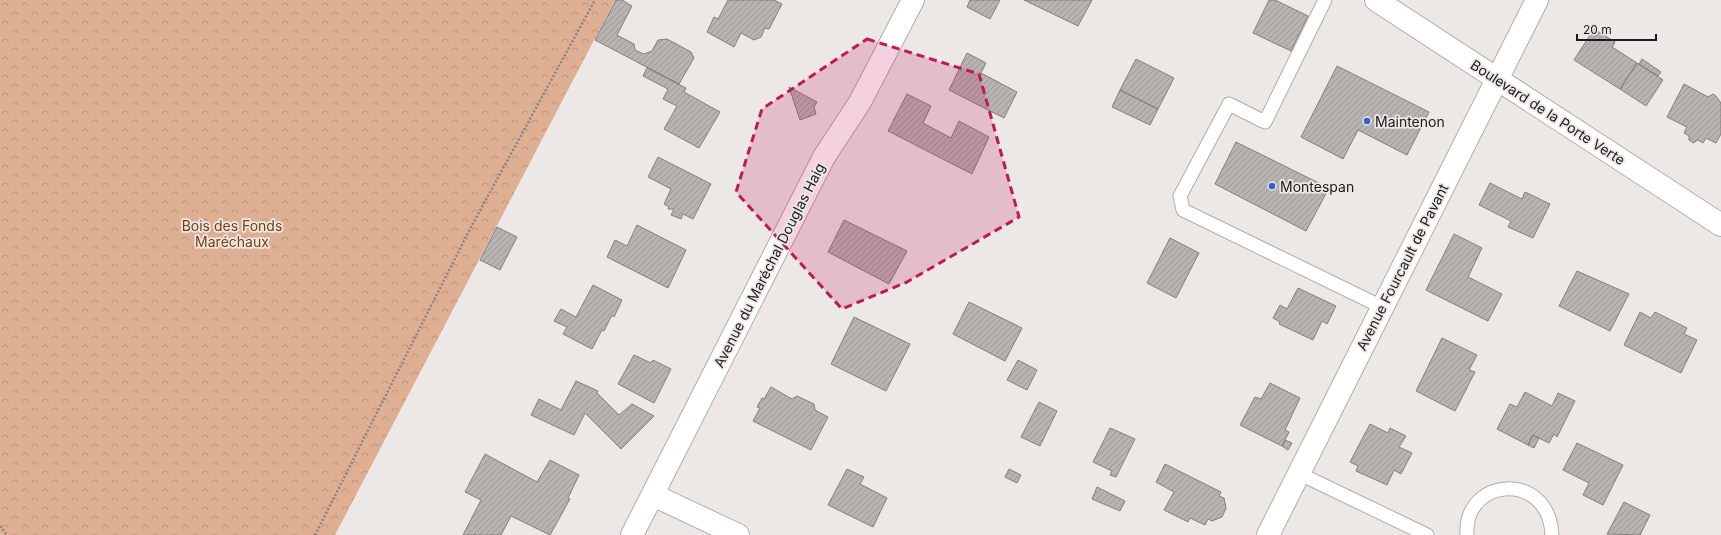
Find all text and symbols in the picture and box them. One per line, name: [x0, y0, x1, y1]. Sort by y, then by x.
scale bar: [1577, 16, 1656, 42]
text: 20 m: [1583, 22, 1612, 37]
street label: Boulevard de la Porte Verte: [1468, 56, 1628, 168]
place label: Maintenon: [1375, 113, 1445, 130]
marker: Maintenon: [1362, 116, 1372, 126]
street label: Avenue du Maréchal Douglas Haig: [710, 160, 828, 370]
place label: Montespan: [1280, 178, 1354, 195]
street label: Avenue Fourcault de Pavant: [1352, 180, 1452, 353]
marker: Montespan: [1267, 181, 1277, 191]
park label: Bois des Fonds Maréchaux: [182, 217, 282, 250]

